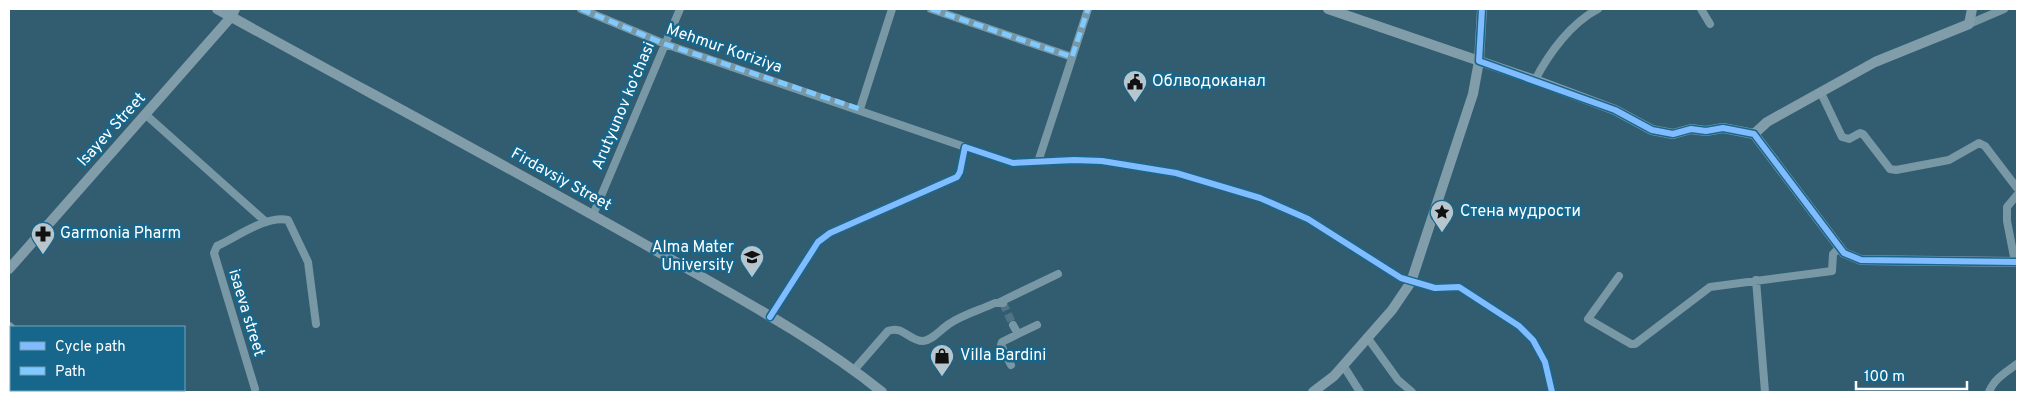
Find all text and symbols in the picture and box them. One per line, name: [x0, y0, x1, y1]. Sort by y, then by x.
street label: Mehmur Koriziya: [663, 20, 785, 78]
street label: Arutyunov ko'chasi: [588, 39, 660, 173]
public building icon: Облводоканал: [1122, 69, 1148, 103]
place label: Облводоканал: [1152, 72, 1266, 92]
street label: Isayev Street: [74, 89, 150, 171]
street label: Firdavsiy Street: [507, 144, 615, 216]
place icon: Стена мудрости: [1429, 199, 1455, 233]
place label: Стена мудрости: [1460, 202, 1581, 222]
pharmacy icon: Garmonia Pharm: [30, 221, 56, 255]
place label: Garmonia Pharm: [60, 224, 181, 244]
place label: Alma Mater University: [652, 238, 734, 276]
school or university icon: Alma Mater University: [739, 244, 765, 278]
street label: isaeva street: [223, 267, 269, 359]
legend: [10, 326, 185, 391]
text: Cycle path: [55, 338, 126, 357]
shop icon: Villa Bardini: [929, 343, 955, 377]
place label: Villa Bardini: [960, 346, 1046, 366]
scale bar: [1856, 358, 1967, 390]
text: Path: [55, 363, 86, 382]
text: 100 m: [1864, 368, 1905, 387]

